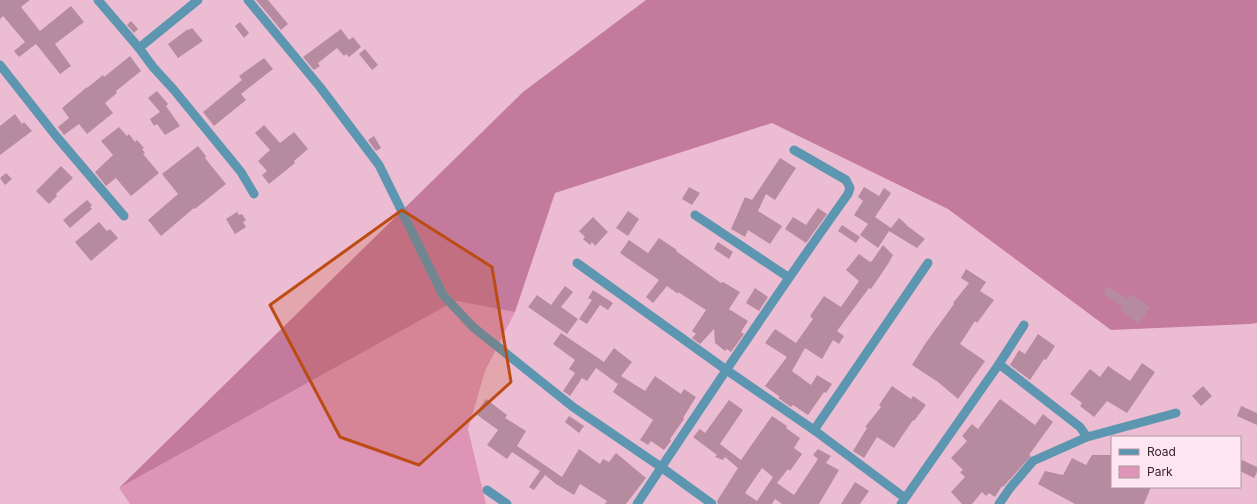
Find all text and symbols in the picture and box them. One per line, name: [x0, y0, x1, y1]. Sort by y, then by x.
legend: [1111, 436, 1241, 488]
text: Road: [1147, 444, 1176, 459]
text: Park: [1147, 464, 1173, 479]

